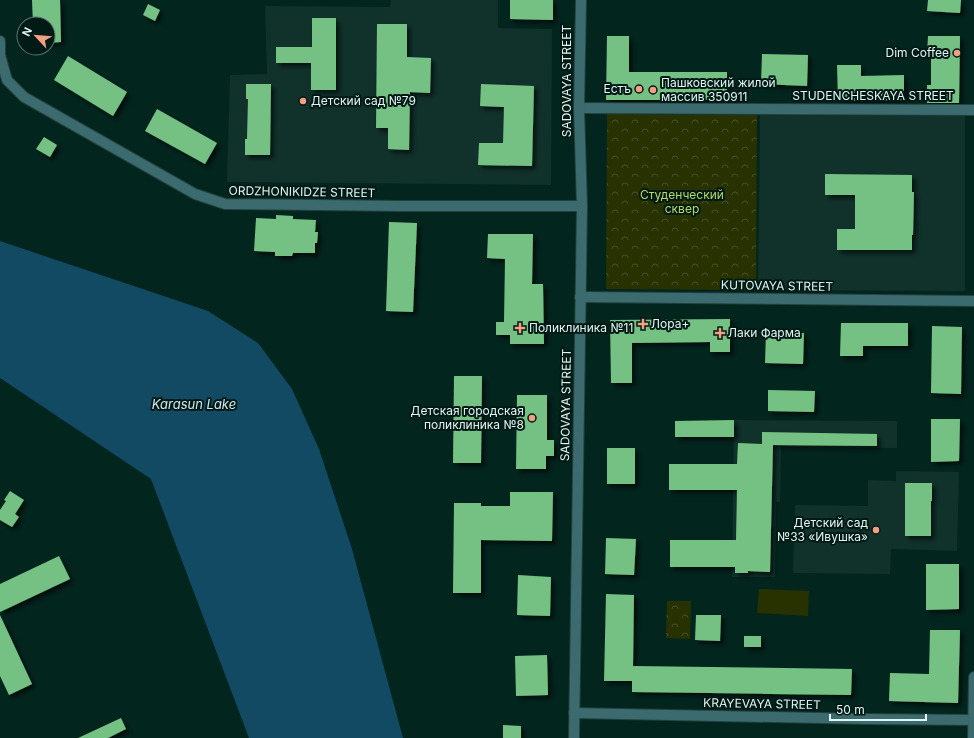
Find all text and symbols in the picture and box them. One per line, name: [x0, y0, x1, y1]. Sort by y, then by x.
north arrow: [16, 16, 56, 56]
street label: SADOVAYA STREET: [559, 24, 574, 137]
text: N: [19, 25, 35, 38]
place label: Dim Coffee: [886, 45, 949, 60]
marker: Dim Coffee: [952, 48, 962, 58]
place label: Пашковский жилой массив 350911: [661, 75, 776, 104]
place label: Естъ: [603, 81, 631, 96]
marker: Естъ: [634, 84, 644, 94]
marker: Пашковский жилой массив 350911: [648, 85, 658, 95]
street label: STUDENCHESKAYA STREET: [792, 88, 954, 103]
place label: Детский сад №79: [311, 93, 416, 108]
marker: Детский сад №79: [298, 96, 308, 106]
street label: ORDZHONIKIDZE STREET: [228, 183, 376, 200]
park label: Студенческий сквер: [640, 187, 724, 216]
street label: KUTOVAYA STREET: [721, 277, 834, 294]
place label: Лора+: [651, 316, 689, 331]
marker: Лора+: [638, 319, 648, 329]
place label: Поликлиника №11: [529, 320, 633, 335]
marker: Поликлиника №11: [514, 322, 526, 334]
place label: Лаки Фарма: [728, 325, 801, 340]
marker: Лаки Фарма: [715, 328, 725, 338]
street label: SADOVAYA STREET: [557, 348, 574, 461]
water label: Karasun Lake: [152, 396, 236, 412]
place label: Детская городская поликлиника №8: [411, 403, 524, 432]
marker: Детская городская поликлиника №8: [527, 413, 537, 423]
place label: Детский сад №33 «Ивушка»: [777, 515, 868, 544]
marker: Детский сад №33 «Ивушка»: [871, 525, 881, 535]
street label: KRAYEVAYA STREET: [703, 695, 821, 712]
scale bar: [830, 696, 926, 722]
text: 50 m: [836, 702, 865, 717]

